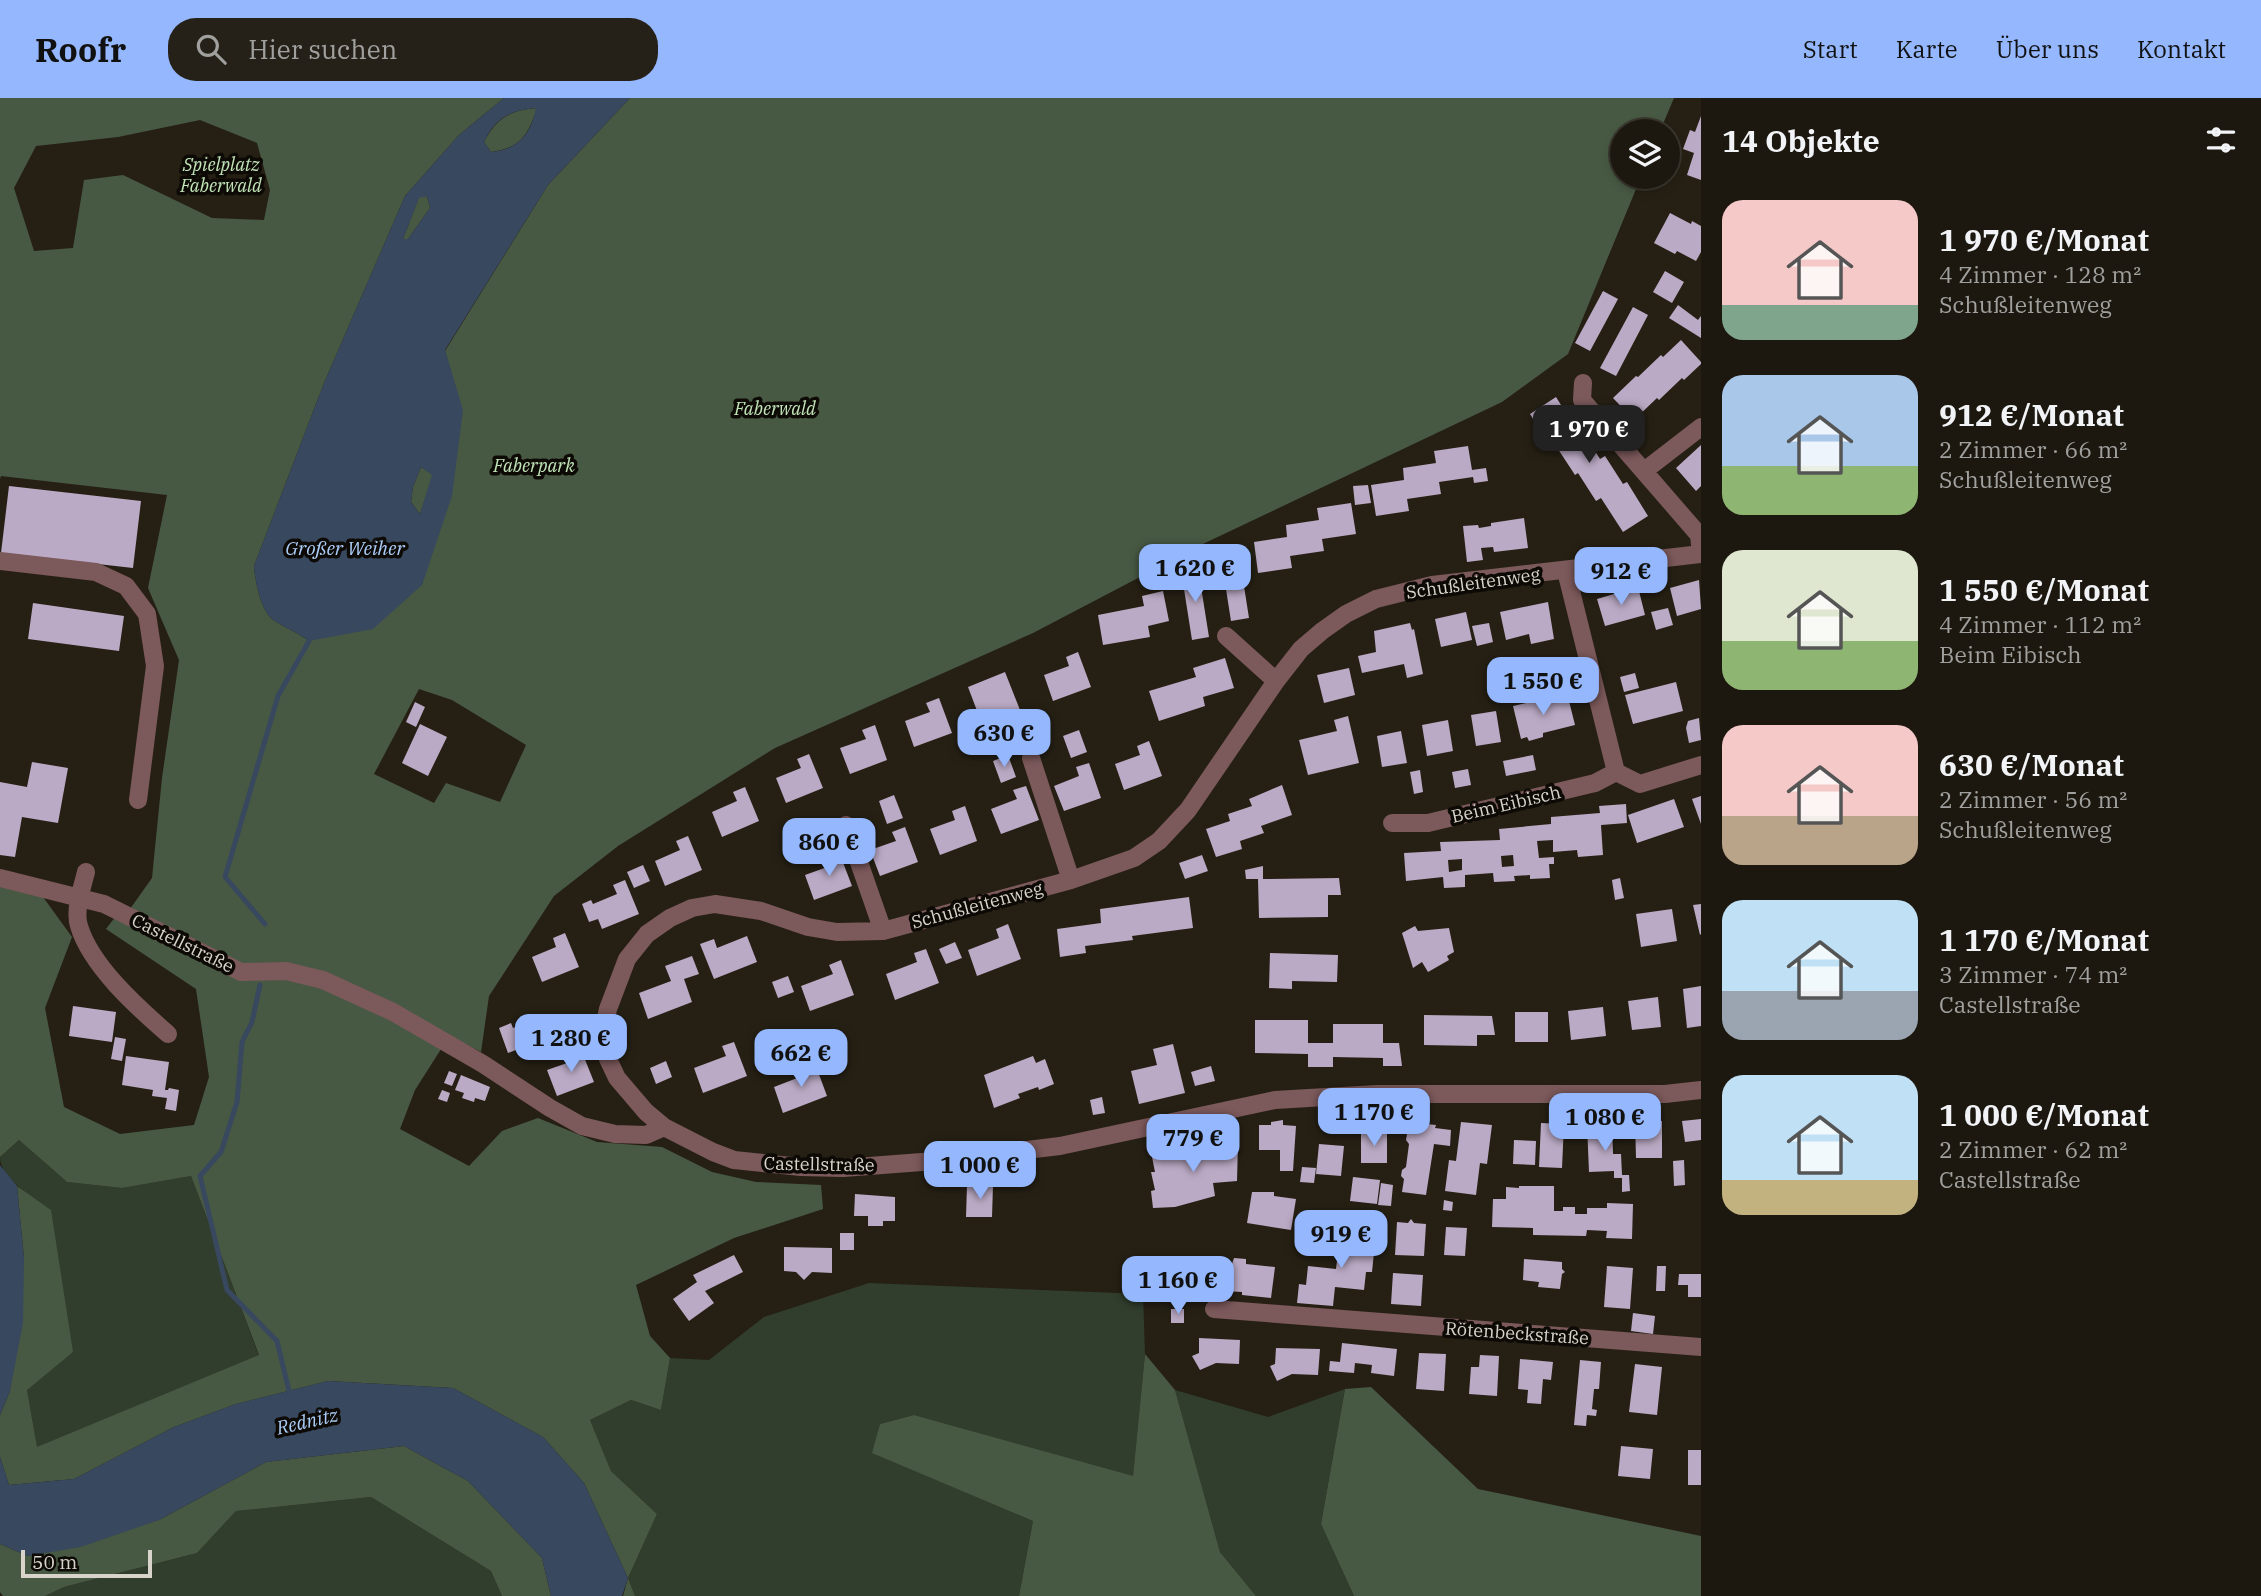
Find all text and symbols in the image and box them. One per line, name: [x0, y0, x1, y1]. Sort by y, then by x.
search box: [168, 18, 658, 81]
text: Roofr: [35, 28, 126, 71]
icon: search: [192, 30, 230, 68]
text: Hier suchen: [248, 32, 397, 66]
text: Start: [1803, 33, 1858, 65]
text: Karte: [1896, 33, 1958, 65]
text: Über uns: [1996, 33, 2099, 65]
text: Kontakt: [2137, 33, 2226, 65]
map controls: [1610, 119, 1680, 189]
button: layers: [1610, 119, 1680, 189]
text: 14 Objekte: [1722, 121, 1880, 160]
icon: filters: [2202, 121, 2240, 159]
park label: Spielplatz Faberwald: [179, 153, 262, 197]
text: 1 970 €/Monat: [1939, 220, 2149, 259]
icon: home: [1778, 228, 1862, 312]
text: 4 Zimmer · 128 m²: [1939, 259, 2141, 289]
text: Schußleitenweg: [1939, 289, 2112, 319]
text: 912 €/Monat: [1939, 395, 2124, 434]
park label: Faberwald: [733, 397, 816, 420]
icon: home: [1778, 403, 1862, 487]
pin: 1 970 €: [1524, 406, 1654, 465]
text: 1 970 €: [1549, 413, 1629, 443]
text: 2 Zimmer · 66 m²: [1939, 434, 2127, 464]
park label: Faberpark: [492, 454, 575, 477]
text: Schußleitenweg: [1939, 464, 2112, 494]
water label: Großer Weiher: [285, 536, 406, 560]
pin: 1 620 €: [1130, 545, 1260, 604]
pin: 912 €: [1572, 547, 1670, 607]
text: 1 620 €: [1155, 552, 1235, 582]
text: 912 €: [1590, 555, 1652, 585]
street label: Schußleitenweg: [1404, 562, 1542, 604]
text: 1 550 €/Monat: [1939, 570, 2149, 609]
icon: home: [1778, 578, 1862, 662]
text: 4 Zimmer · 112 m²: [1939, 609, 2141, 639]
text: Beim Eibisch: [1939, 639, 2082, 669]
pin: 1 550 €: [1478, 658, 1608, 717]
text: 1 550 €: [1503, 665, 1583, 695]
pin: 630 €: [955, 710, 1053, 769]
text: 630 €: [973, 717, 1035, 747]
text: 630 €/Monat: [1939, 745, 2124, 784]
icon: home: [1778, 753, 1862, 837]
street label: Beim Eibisch: [1449, 780, 1563, 828]
text: 2 Zimmer · 56 m²: [1939, 784, 2127, 814]
text: Schußleitenweg: [1939, 814, 2112, 844]
pin: 860 €: [780, 818, 878, 878]
text: 860 €: [798, 826, 860, 856]
street label: Schußleitenweg: [909, 876, 1045, 934]
street label: Castellstraße: [128, 908, 238, 978]
text: 1 170 €/Monat: [1939, 920, 2149, 959]
icon: home: [1778, 928, 1862, 1012]
text: 3 Zimmer · 74 m²: [1939, 959, 2127, 989]
text: Castellstraße: [1939, 989, 2081, 1019]
pin: 1 280 €: [506, 1014, 636, 1074]
text: 1 280 €: [531, 1022, 611, 1052]
pin: 662 €: [752, 1030, 850, 1089]
text: 662 €: [770, 1037, 832, 1067]
pin: 1 170 €: [1309, 1088, 1439, 1148]
pin: 1 080 €: [1540, 1094, 1670, 1153]
text: 1 000 €/Monat: [1939, 1095, 2149, 1134]
text: 1 170 €: [1334, 1096, 1414, 1126]
text: 1 080 €: [1565, 1101, 1645, 1131]
icon: home: [1778, 1103, 1862, 1187]
pin: 779 €: [1144, 1114, 1242, 1174]
text: 779 €: [1162, 1122, 1224, 1152]
text: 2 Zimmer · 62 m²: [1939, 1134, 2127, 1164]
pin: 1 000 €: [915, 1142, 1045, 1201]
text: 1 000 €: [940, 1149, 1020, 1179]
street label: Castellstraße: [763, 1152, 875, 1176]
text: Castellstraße: [1939, 1164, 2081, 1194]
pin: 919 €: [1292, 1210, 1390, 1270]
text: 919 €: [1310, 1218, 1372, 1248]
pin: 1 160 €: [1113, 1256, 1243, 1316]
text: 1 160 €: [1138, 1264, 1218, 1294]
street label: Rötenbeckstraße: [1444, 1317, 1590, 1349]
water label: Rednitz: [273, 1402, 340, 1440]
scale bar: [21, 1547, 152, 1579]
text: 50 m: [32, 1550, 77, 1574]

